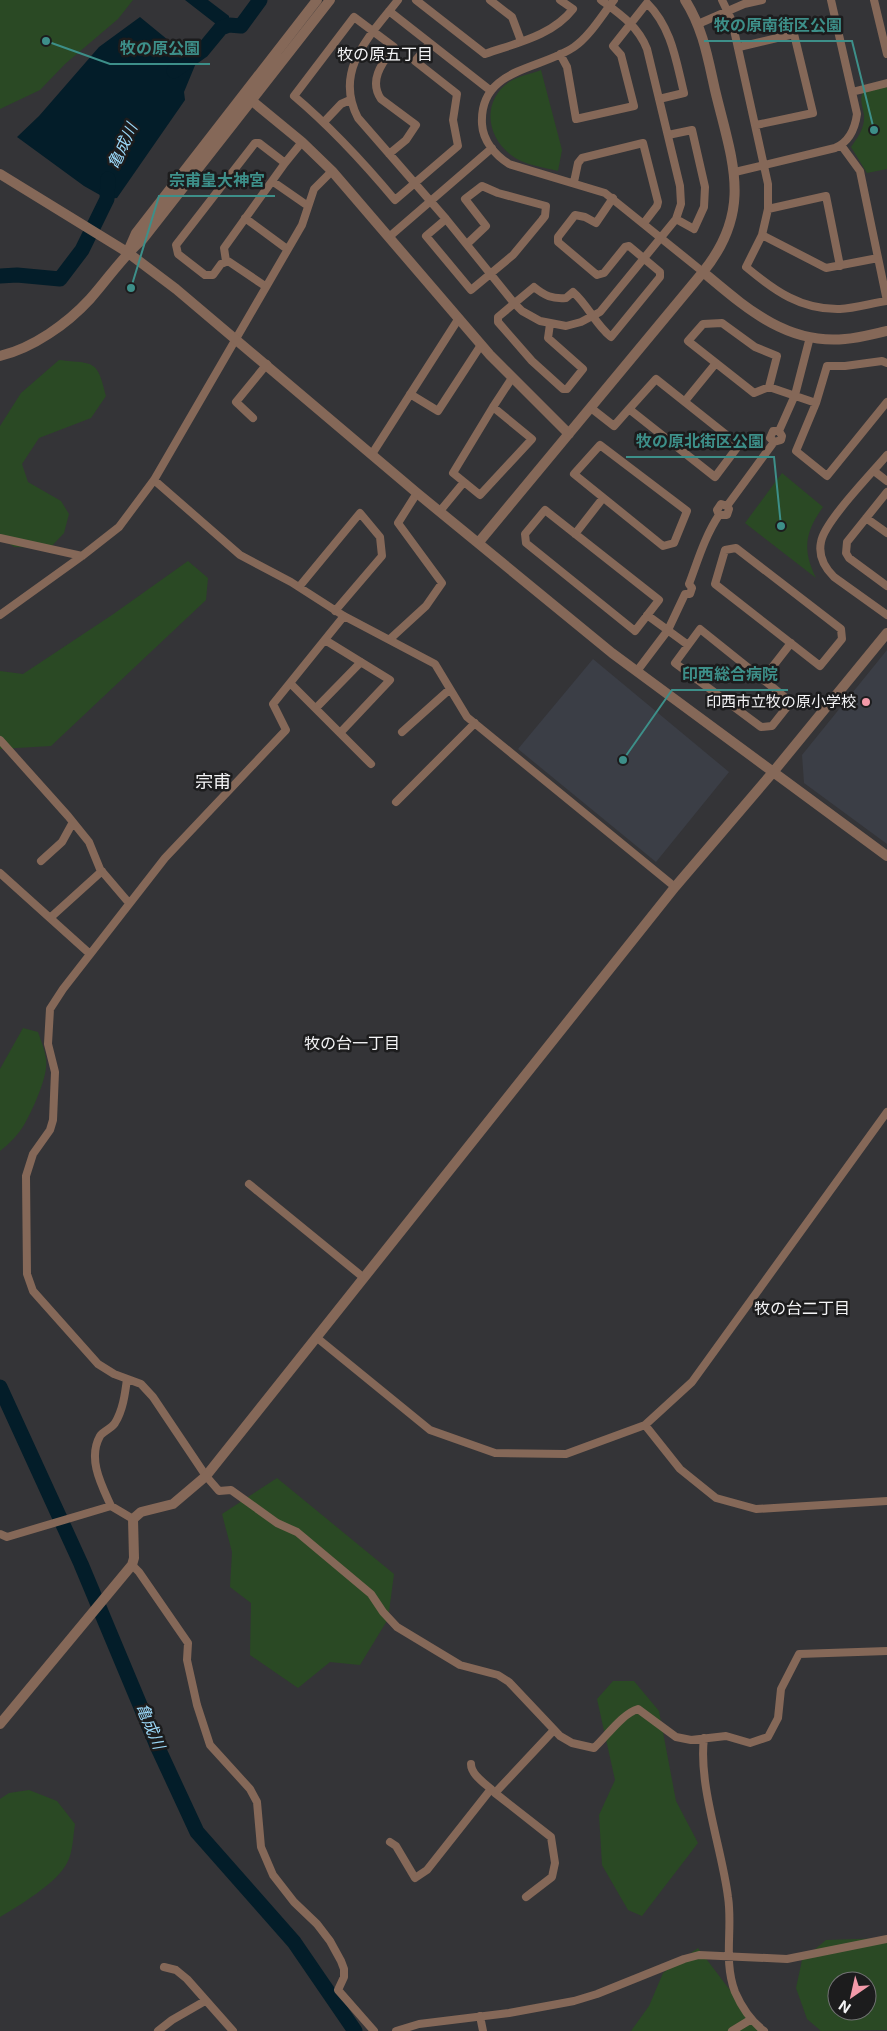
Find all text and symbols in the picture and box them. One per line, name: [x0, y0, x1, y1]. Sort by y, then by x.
callout: 牧の原南街区公園: [704, 10, 852, 41]
text: 牧の原南街区公園: [714, 15, 842, 35]
callout: 牧の原公園: [110, 33, 210, 64]
text: 牧の原公園: [120, 38, 200, 58]
district label: 牧の原五丁目: [337, 44, 433, 64]
water label: 亀成川: [103, 118, 142, 172]
callout: 宗甫皇大神宮: [159, 165, 275, 196]
text: 宗甫皇大神宮: [169, 170, 265, 190]
callout: 牧の原北街区公園: [626, 426, 774, 457]
text: 牧の原北街区公園: [636, 431, 764, 451]
callout: 印西総合病院: [672, 659, 788, 690]
text: 印西総合病院: [682, 664, 778, 684]
place label: 印西市立牧の原小学校: [706, 692, 856, 711]
marker: 印西市立牧の原小学校: [860, 696, 872, 708]
district label: 宗甫: [195, 771, 231, 792]
district label: 牧の台一丁目: [304, 1033, 400, 1053]
district label: 牧の台二丁目: [754, 1298, 850, 1318]
water label: 亀成川: [132, 1700, 170, 1754]
north arrow: [827, 1971, 877, 2021]
text: N: [835, 1997, 854, 2017]

